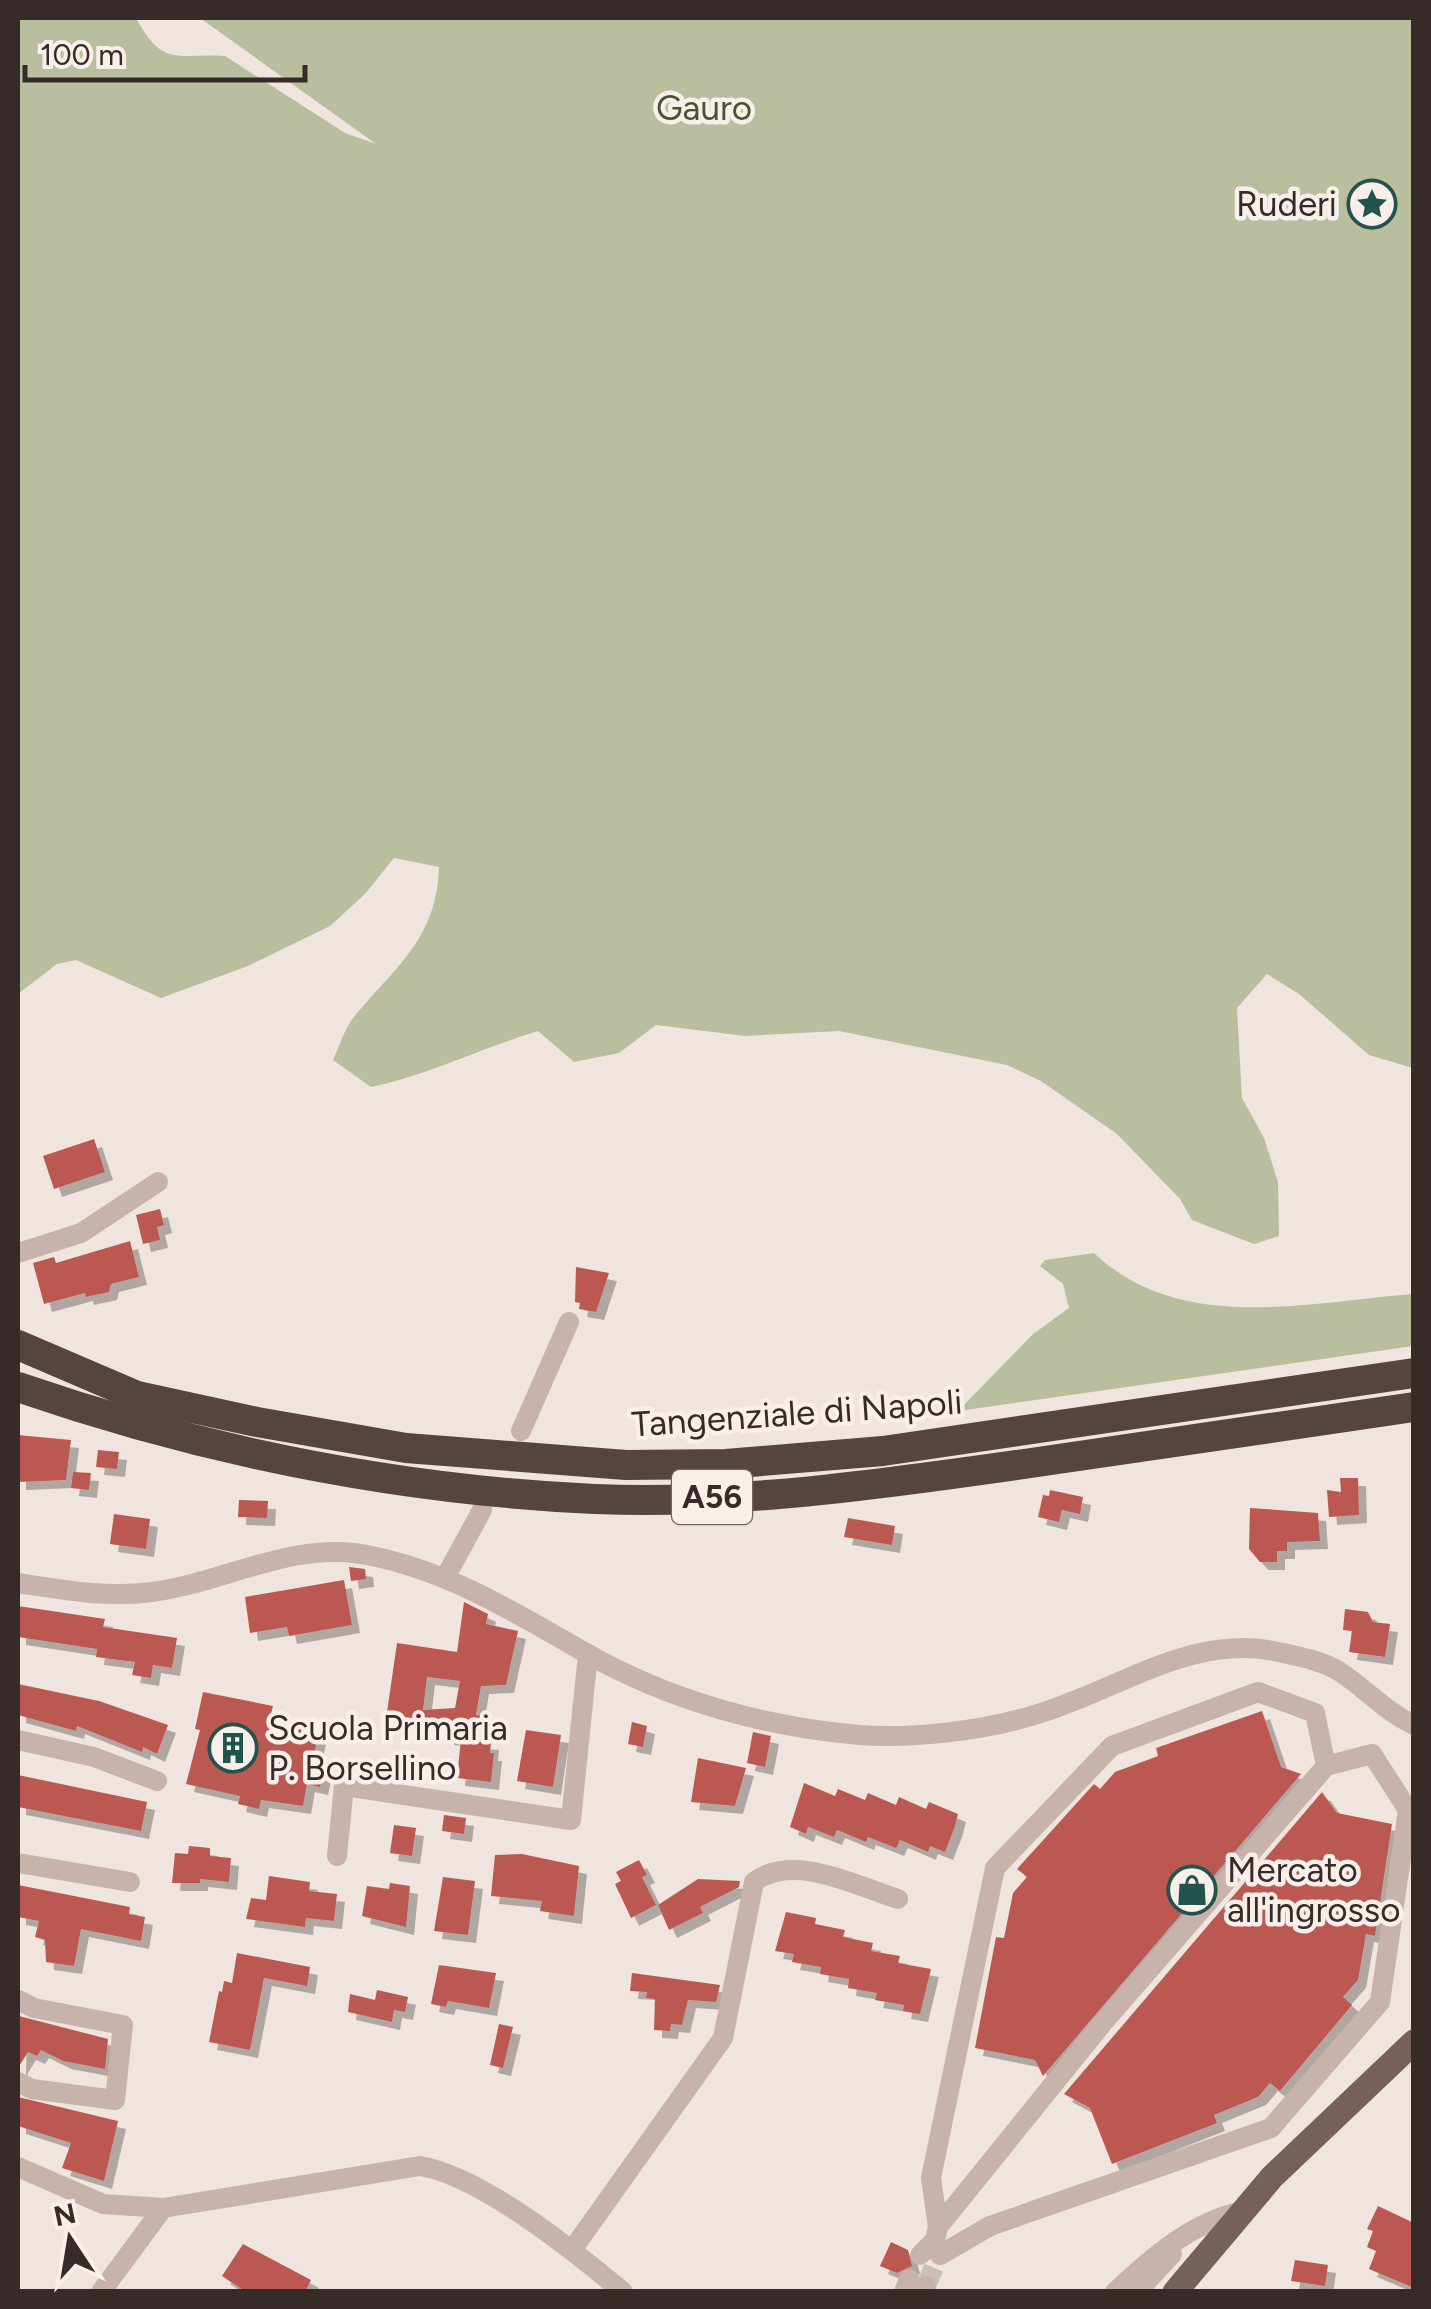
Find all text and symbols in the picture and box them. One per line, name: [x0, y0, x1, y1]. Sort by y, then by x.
scale bar: [25, 20, 305, 82]
text: 100 m: [40, 36, 124, 73]
park label: Gauro: [656, 87, 752, 129]
place icon: Ruderi: [1346, 178, 1398, 230]
place label: Ruderi: [1236, 183, 1337, 225]
street label: Tangenziale di Napoli: [630, 1380, 964, 1446]
road number: A56: [672, 1470, 752, 1524]
place label: Scuola Primaria P. Borsellino: [268, 1707, 508, 1789]
building icon: Scuola Primaria P. Borsellino: [207, 1722, 259, 1774]
place label: Mercato all'ingrosso: [1227, 1849, 1400, 1931]
shop icon: Mercato all'ingrosso: [1166, 1864, 1218, 1916]
north arrow: [20, 2189, 120, 2289]
text: N: [51, 2196, 79, 2233]

